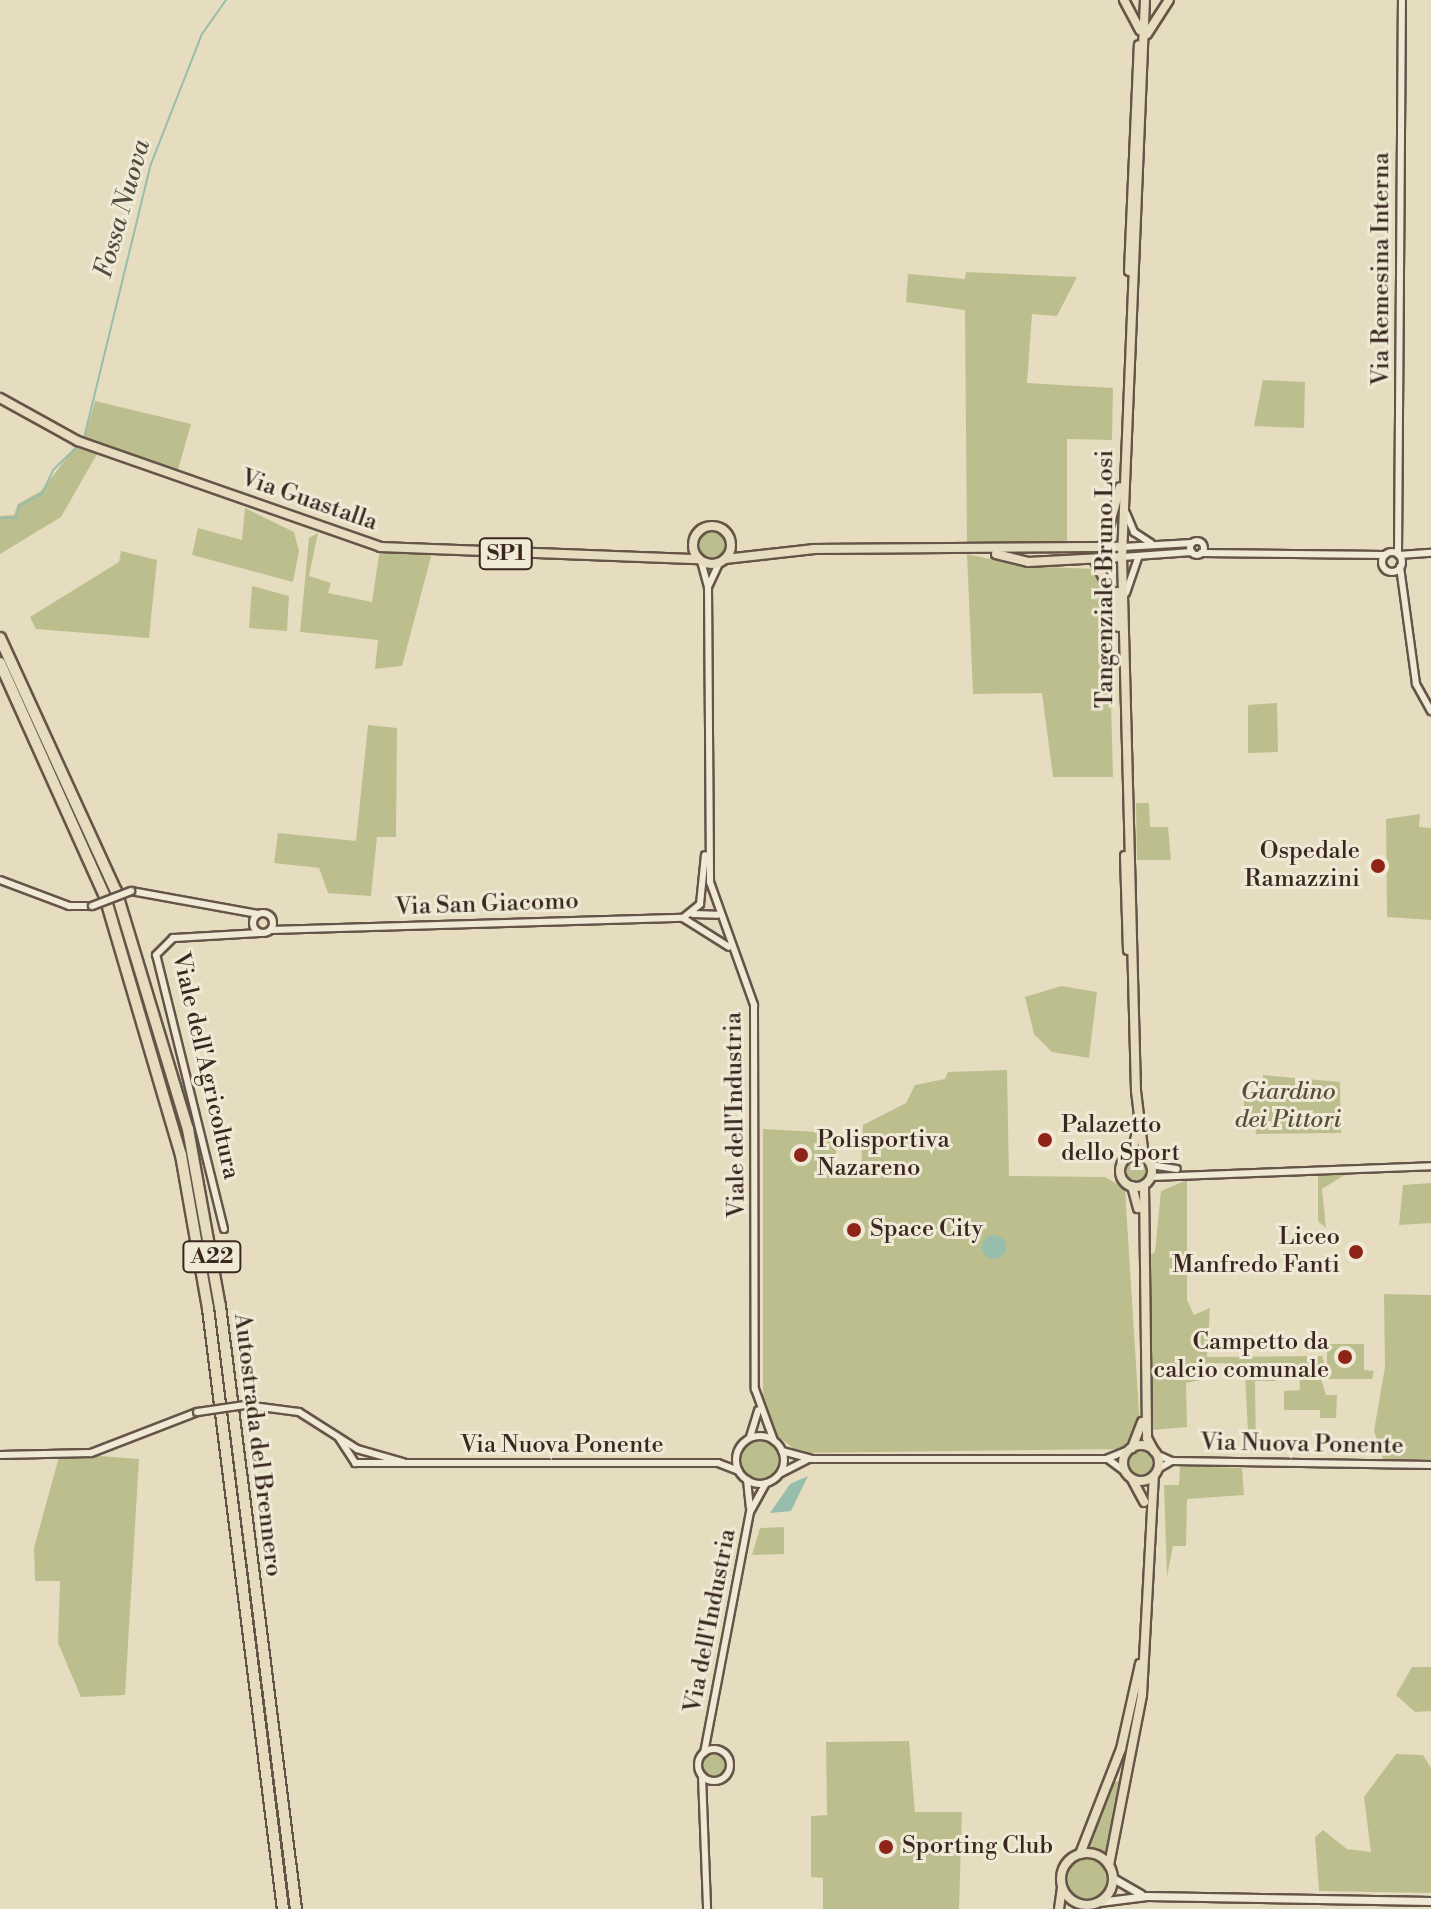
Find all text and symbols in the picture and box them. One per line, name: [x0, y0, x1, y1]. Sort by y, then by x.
water label: Fossa Nuova: [88, 136, 158, 282]
street label: Via Remesina Interna: [1368, 152, 1396, 386]
street label: Tangenziale Bruno Losi: [1092, 450, 1120, 708]
street label: Via Guastalla: [237, 464, 381, 538]
road number: SP1: [478, 536, 534, 572]
place label: Ospedale Ramazzini: [1244, 838, 1360, 894]
marker: Ospedale Ramazzini: [1367, 855, 1389, 877]
street label: Via San Giacomo: [395, 887, 579, 923]
street label: Viale dell'Agricoltura: [165, 950, 245, 1182]
street label: Viale dell'Industria: [720, 1012, 752, 1218]
park label: Giardino dei Pittori: [1235, 1079, 1341, 1135]
place label: Palazetto dello Sport: [1061, 1112, 1180, 1168]
place label: Polisportiva Nazareno: [817, 1127, 950, 1183]
marker: Palazetto dello Sport: [1036, 1131, 1054, 1149]
marker: Polisportiva Nazareno: [792, 1146, 810, 1164]
place label: Space City: [870, 1216, 983, 1244]
marker: Space City: [845, 1221, 863, 1239]
place label: Liceo Manfredo Fanti: [1172, 1224, 1340, 1280]
road number: A22: [182, 1239, 242, 1275]
marker: Liceo Manfredo Fanti: [1347, 1243, 1365, 1261]
street label: Autostrada del Brennero: [227, 1312, 287, 1578]
place label: Campetto da calcio comunale: [1153, 1329, 1329, 1385]
marker: Campetto da calcio comunale: [1336, 1348, 1354, 1366]
street label: Via Nuova Ponente: [1200, 1429, 1404, 1461]
street label: Via Nuova Ponente: [460, 1432, 664, 1460]
street label: Via dell'Industria: [679, 1526, 743, 1716]
place label: Sporting Club: [902, 1833, 1053, 1861]
marker: Sporting Club: [877, 1838, 895, 1856]

